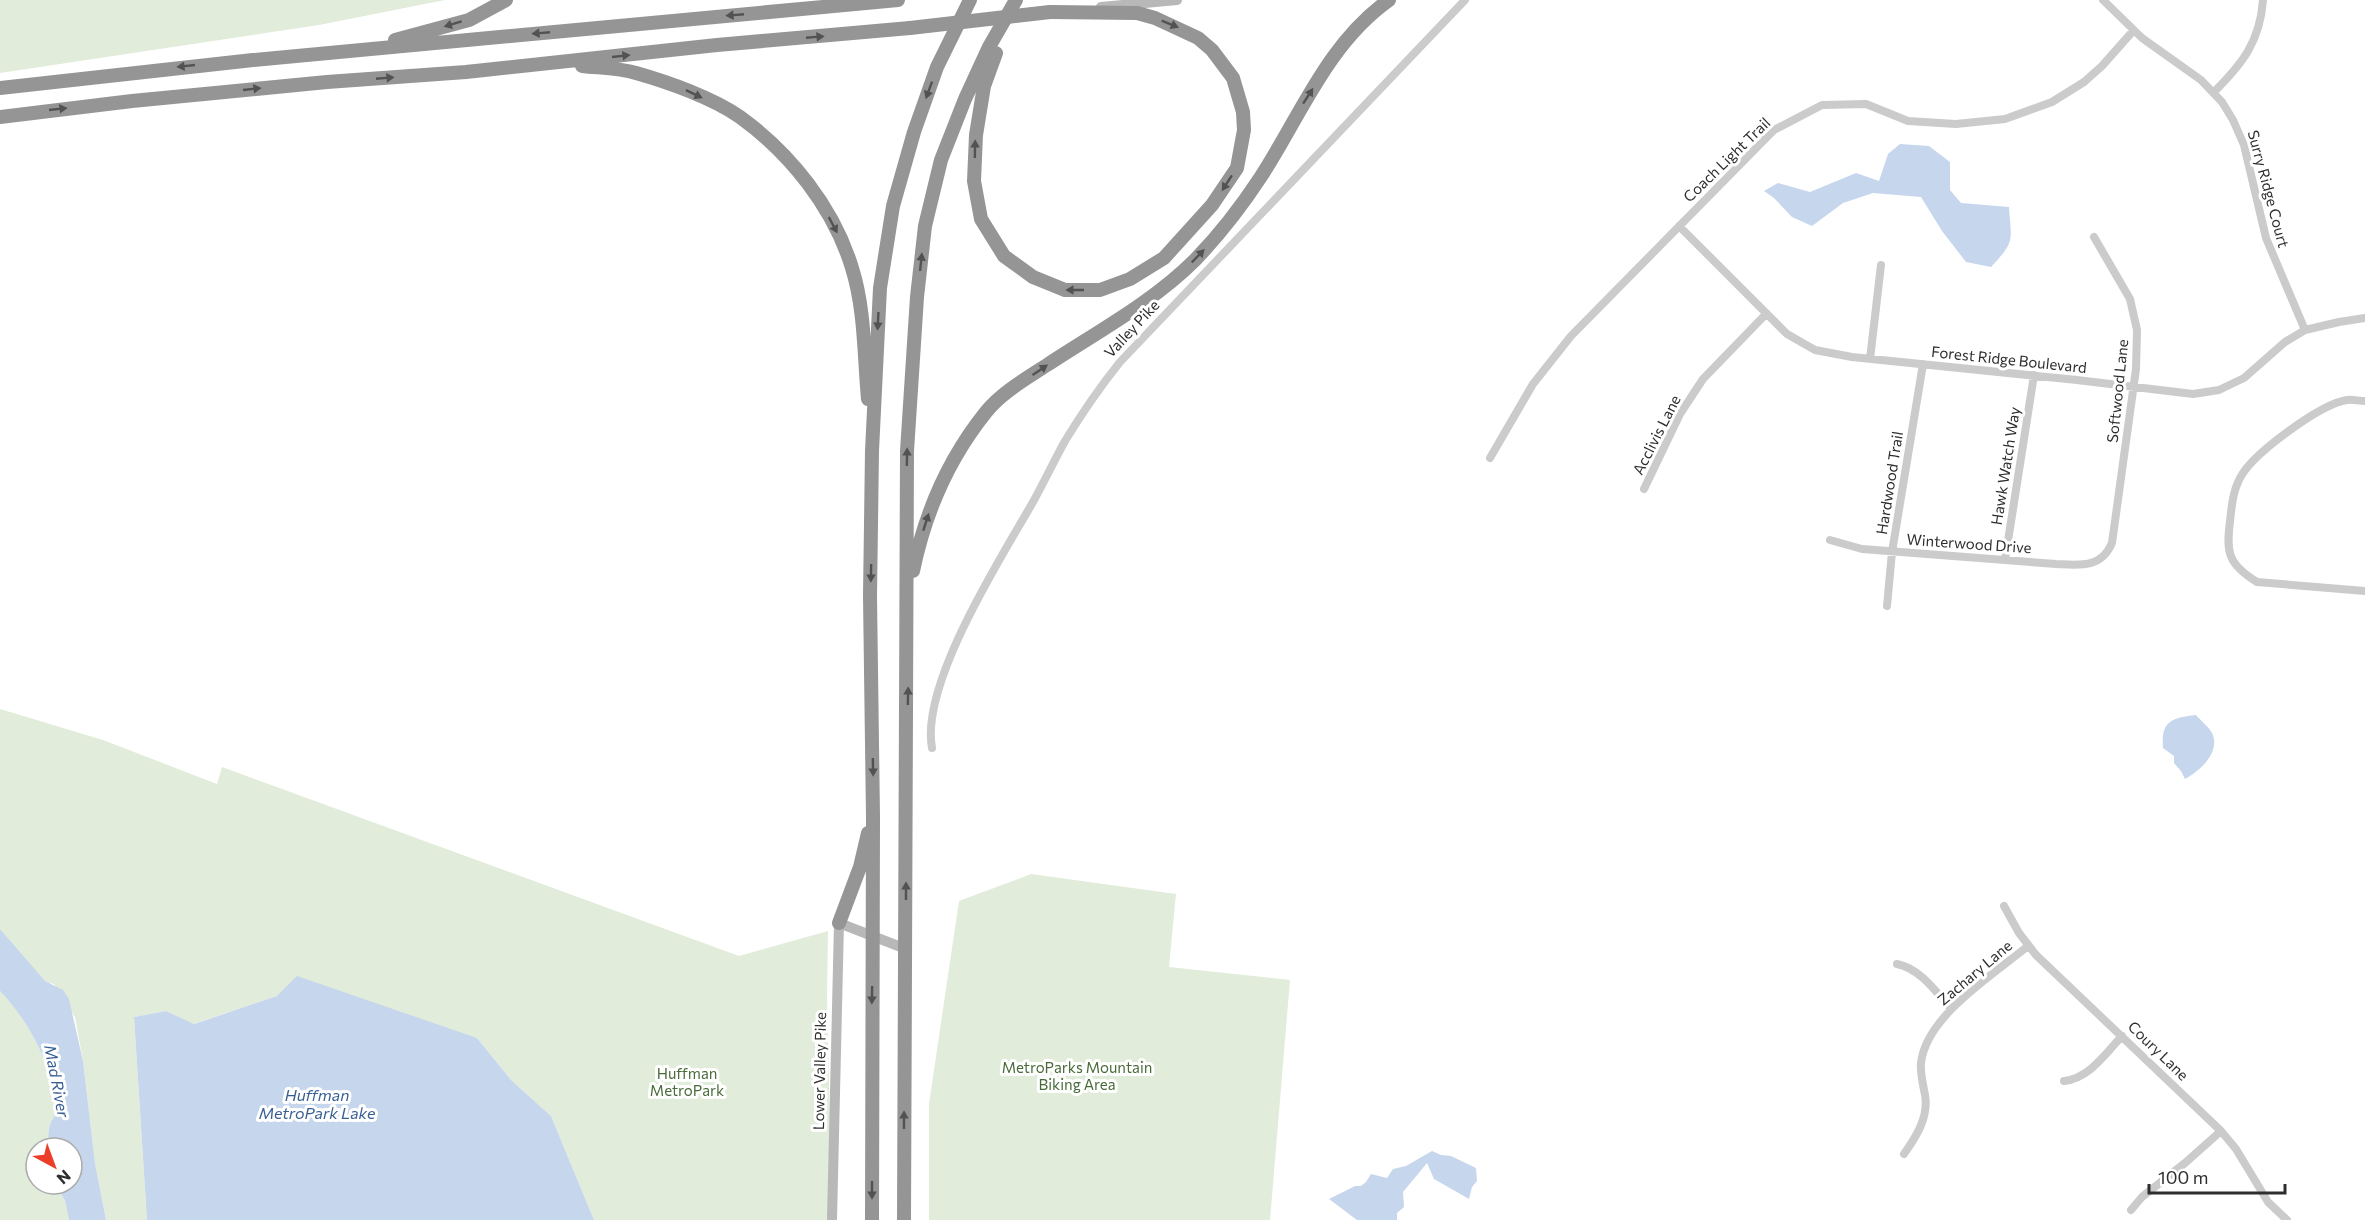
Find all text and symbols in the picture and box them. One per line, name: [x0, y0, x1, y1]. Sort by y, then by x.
one-way arrow: [726, 10, 745, 20]
one-way arrow: [1161, 19, 1179, 29]
one-way arrow: [444, 20, 462, 29]
one-way arrow: [532, 28, 551, 38]
one-way arrow: [806, 32, 825, 42]
one-way arrow: [612, 51, 631, 61]
one-way arrow: [177, 61, 196, 71]
one-way arrow: [376, 74, 395, 83]
one-way arrow: [924, 81, 933, 99]
one-way arrow: [242, 84, 261, 94]
one-way arrow: [1302, 87, 1313, 104]
one-way arrow: [686, 89, 703, 98]
one-way arrow: [48, 105, 67, 114]
street label: Coach Light Trail: [1679, 113, 1774, 205]
street label: Surry Ridge Court: [2245, 128, 2293, 249]
one-way arrow: [971, 139, 980, 158]
one-way arrow: [1221, 174, 1233, 190]
one-way arrow: [828, 216, 838, 233]
one-way arrow: [1191, 248, 1205, 263]
one-way arrow: [916, 253, 926, 272]
one-way arrow: [1066, 285, 1085, 295]
street label: Valley Pike: [1100, 296, 1163, 361]
one-way arrow: [874, 311, 883, 330]
street label: Softwood Lane: [2103, 338, 2131, 443]
street label: Forest Ridge Boulevard: [1930, 342, 2088, 376]
one-way arrow: [1032, 364, 1048, 375]
street label: Acclivis Lane: [1628, 392, 1684, 477]
street label: Hawk Watch Way: [1987, 405, 2023, 526]
street label: Hardwood Trail: [1872, 430, 1906, 536]
one-way arrow: [902, 447, 912, 466]
one-way arrow: [922, 513, 931, 531]
street label: Winterwood Drive: [1906, 530, 2032, 556]
one-way arrow: [866, 563, 875, 582]
one-way arrow: [903, 686, 912, 705]
one-way arrow: [868, 758, 877, 777]
one-way arrow: [901, 881, 911, 900]
street label: Zachary Lane: [1934, 936, 2015, 1008]
one-way arrow: [867, 986, 877, 1005]
street label: Lower Valley Pike: [809, 1012, 829, 1130]
street label: Coury Lane: [2125, 1017, 2193, 1084]
water label: Mad River: [41, 1043, 74, 1119]
park label: MetroParks Mountain Biking Area: [1002, 1058, 1152, 1093]
park label: Huffman MetroPark: [650, 1064, 724, 1099]
water label: Huffman MetroPark Lake: [259, 1085, 376, 1122]
one-way arrow: [899, 1110, 909, 1129]
north arrow: [24, 1136, 84, 1196]
scale bar: [2149, 1157, 2286, 1195]
text: 100 m: [2158, 1166, 2208, 1188]
text: N: [53, 1167, 75, 1189]
one-way arrow: [867, 1181, 877, 1200]

